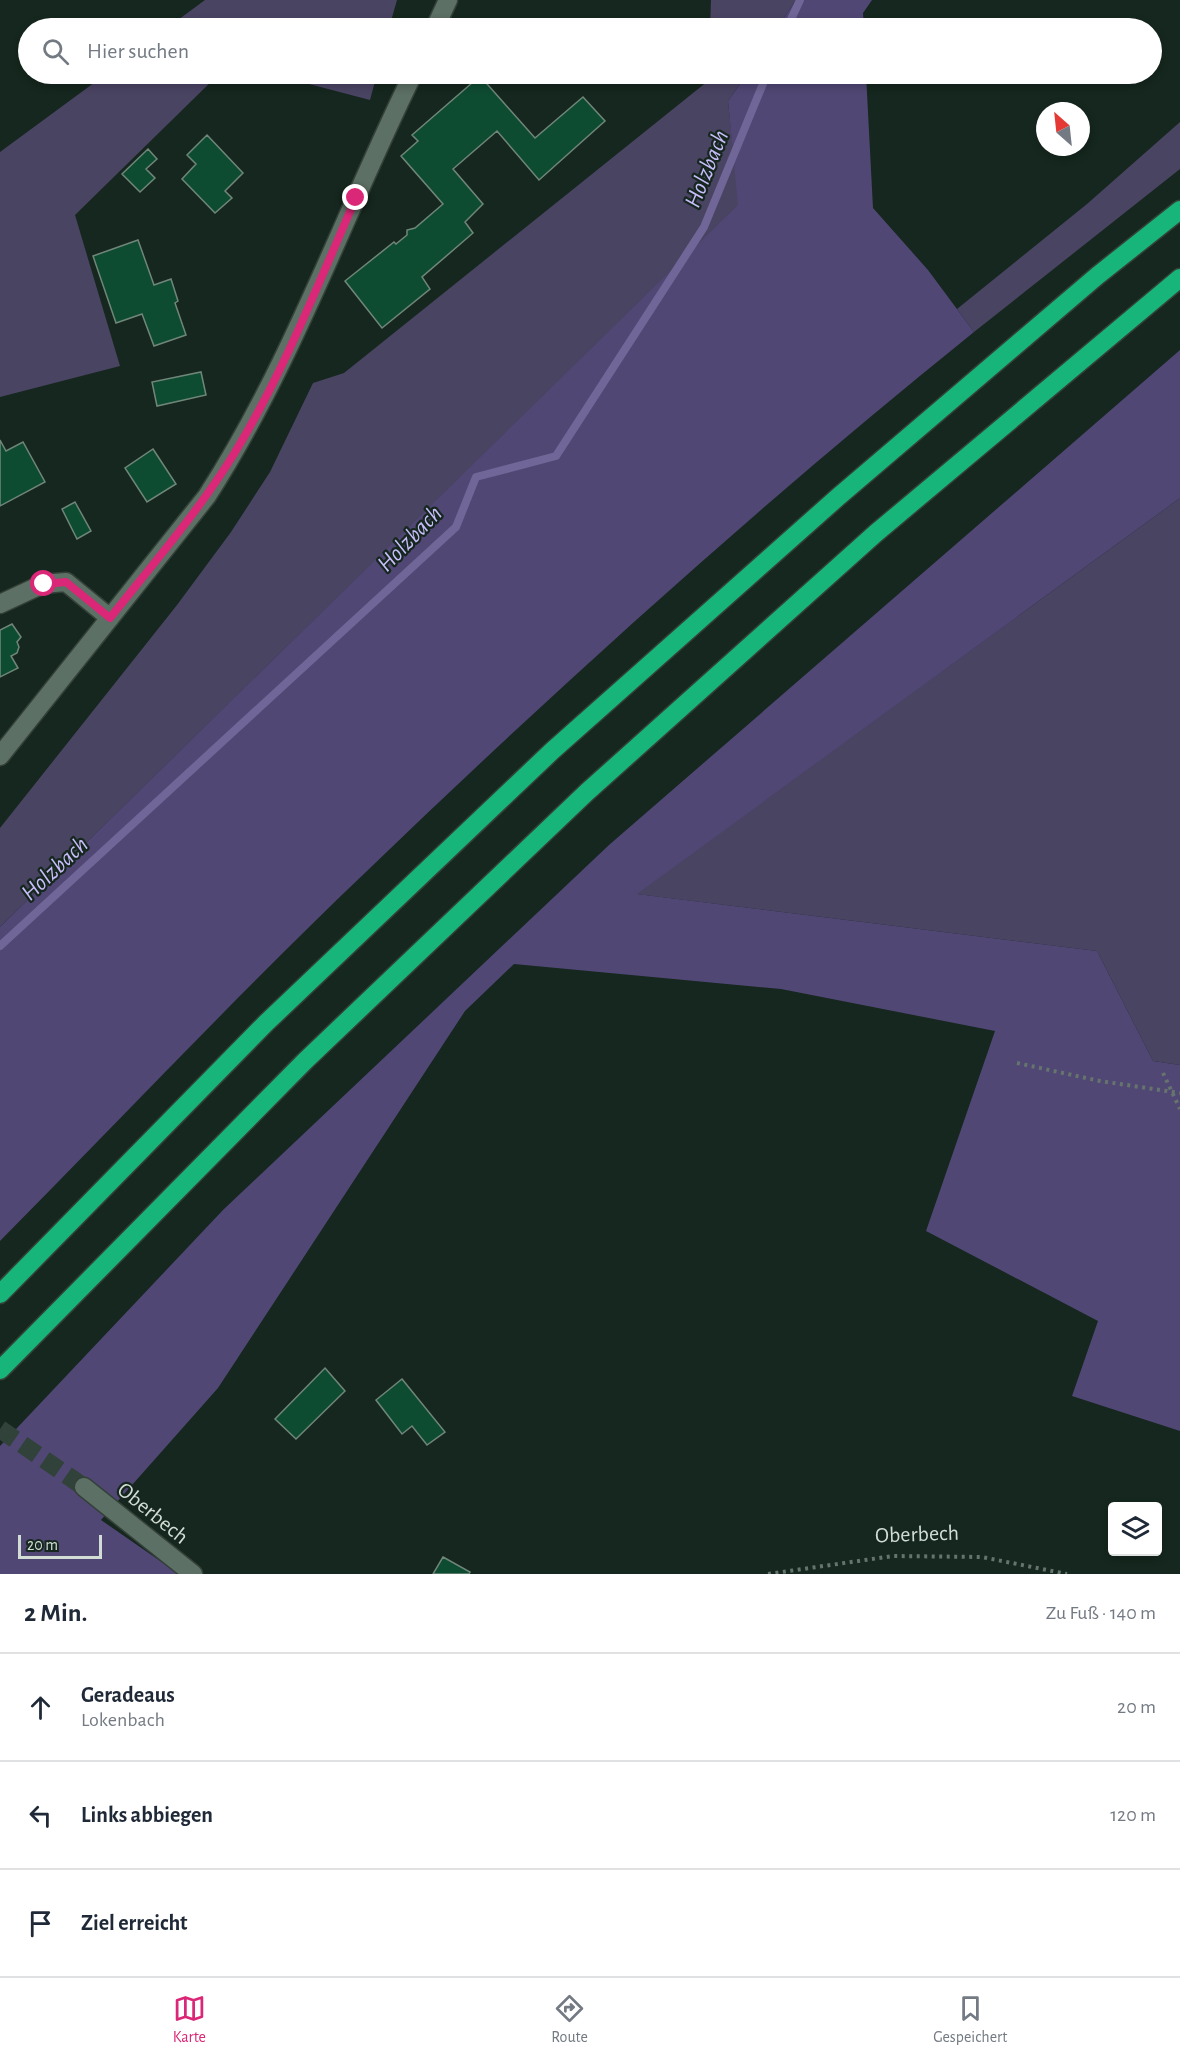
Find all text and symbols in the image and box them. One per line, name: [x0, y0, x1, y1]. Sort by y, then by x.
search box: [18, 18, 1162, 84]
icon: search: [39, 35, 72, 68]
text: Hier suchen: [87, 40, 189, 62]
north arrow: [1036, 102, 1090, 156]
water label: Holzbach: [681, 127, 733, 211]
route end: [342, 184, 368, 210]
water label: Holzbach: [373, 501, 447, 577]
route start: [30, 570, 56, 596]
water label: Holzbach: [17, 833, 93, 905]
street label: Oberbech: [113, 1478, 193, 1548]
map controls: [1108, 1502, 1162, 1556]
button: layers: [1108, 1502, 1162, 1556]
street label: Oberbech: [875, 1522, 959, 1546]
scale bar: [18, 1532, 102, 1560]
text: 20 m: [27, 1537, 58, 1553]
text: 2 Min.: [24, 1600, 87, 1626]
text: Zu Fuß · 140 m: [1046, 1603, 1156, 1623]
text: Geradeaus: [81, 1684, 175, 1706]
icon: ahead: [24, 1691, 57, 1724]
text: 20 m: [1117, 1697, 1156, 1717]
text: Lokenbach: [81, 1710, 165, 1730]
icon: left: [24, 1799, 57, 1832]
text: Links abbiegen: [81, 1804, 213, 1826]
text: 120 m: [1110, 1805, 1156, 1825]
icon: arrive: [24, 1907, 57, 1940]
text: Ziel erreicht: [81, 1912, 188, 1934]
tab: Karte: [173, 1992, 206, 2047]
tab: Route: [551, 1992, 588, 2047]
tab: Gespeichert: [933, 1992, 1007, 2047]

